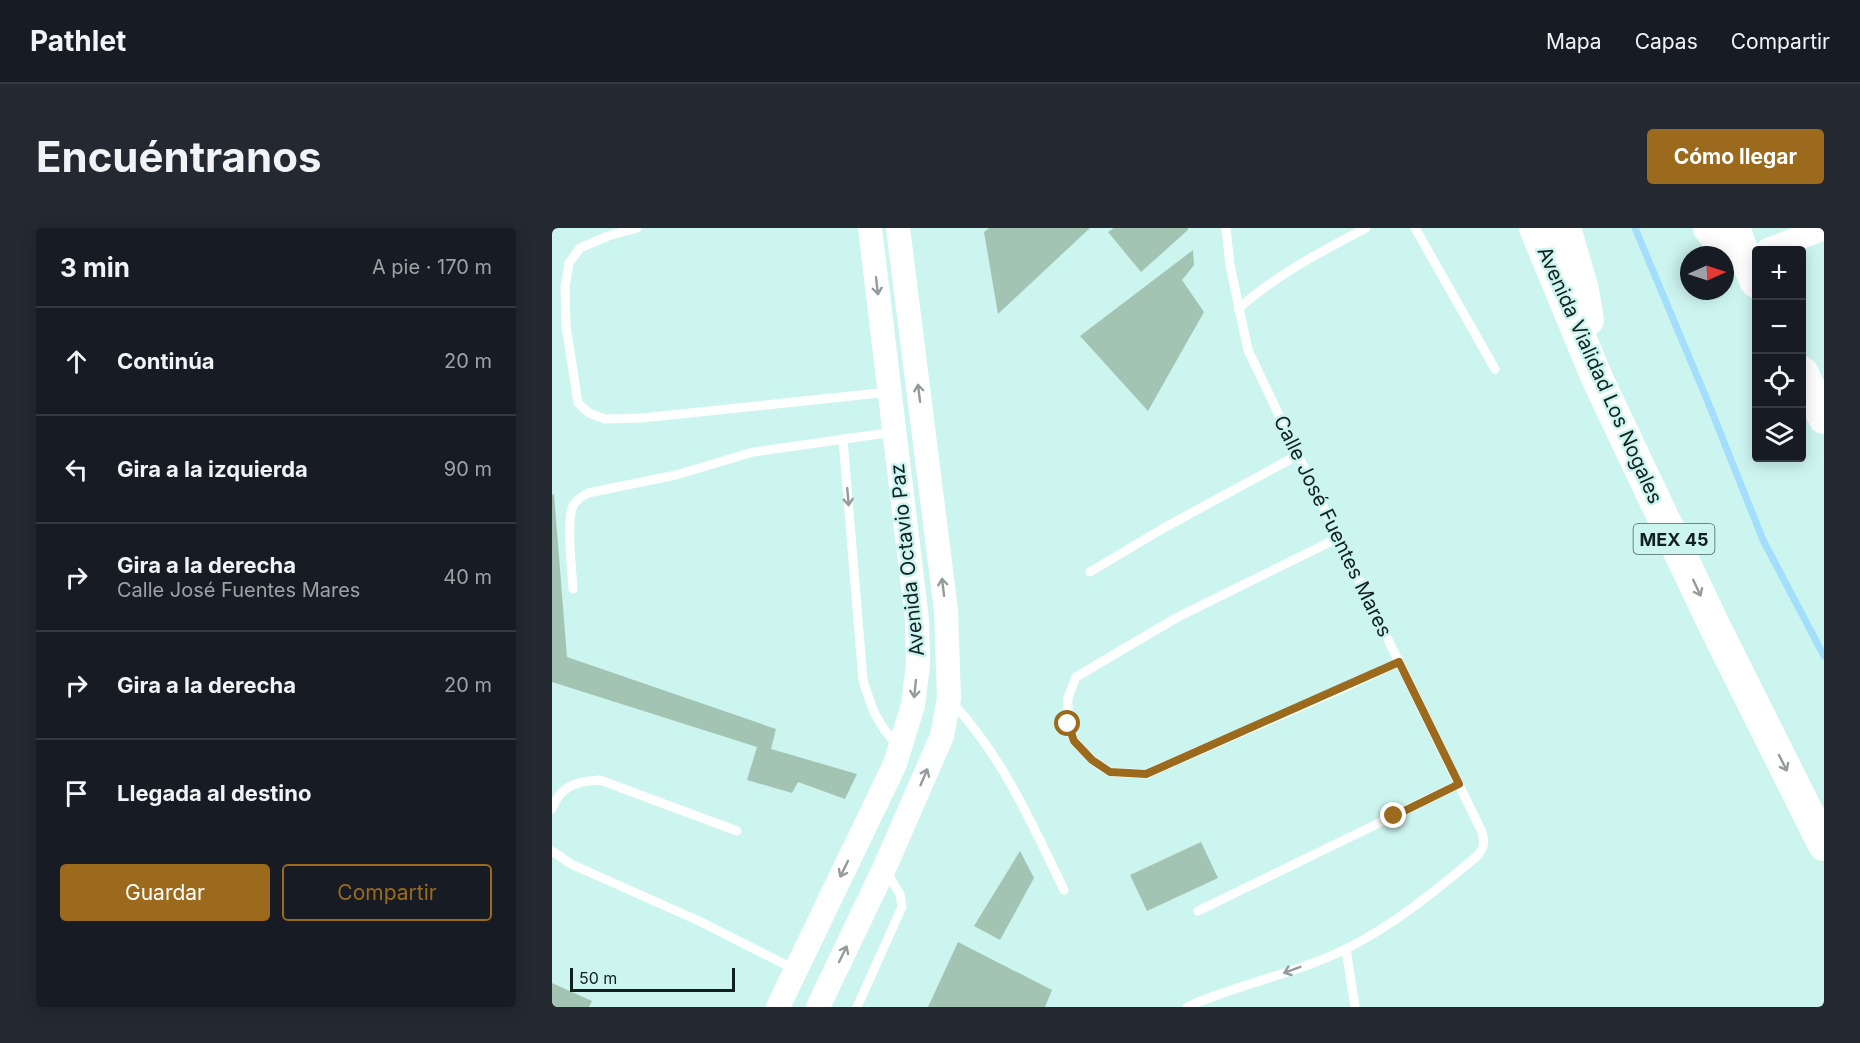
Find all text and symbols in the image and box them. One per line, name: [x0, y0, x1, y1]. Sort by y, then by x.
text: Pathlet: [30, 24, 126, 58]
text: Mapa: [1546, 29, 1602, 54]
text: Capas: [1635, 29, 1698, 54]
text: Compartir: [1731, 29, 1830, 54]
button: Cómo llegar: [1647, 129, 1824, 184]
text: Encuéntranos: [36, 131, 321, 182]
street label: Avenida Vialidad Los Nogales: [1532, 243, 1668, 507]
north arrow: [1680, 246, 1734, 300]
map controls: [1752, 246, 1806, 462]
button: +: [1752, 246, 1806, 300]
text: 3 min: [60, 252, 130, 283]
text: A pie · 170 m: [372, 255, 492, 279]
one-way arrow: [871, 276, 882, 296]
button: −: [1752, 300, 1806, 354]
icon: ahead: [60, 345, 93, 378]
text: Continúa: [117, 348, 215, 374]
text: 20 m: [444, 349, 492, 373]
button: locate: [1752, 354, 1806, 408]
one-way arrow: [913, 384, 924, 403]
button: layers: [1752, 408, 1806, 462]
street label: Calle José Fuentes Mares: [1269, 411, 1397, 641]
icon: left: [60, 453, 93, 486]
text: Gira a la izquierda: [117, 456, 308, 482]
text: 90 m: [444, 457, 492, 481]
street label: Avenida Octavio Paz: [885, 462, 929, 658]
one-way arrow: [843, 486, 854, 506]
road number: MEX 45: [1634, 524, 1714, 554]
text: Gira a la derecha: [117, 552, 296, 578]
icon: right: [60, 561, 93, 594]
text: 40 m: [443, 565, 492, 589]
one-way arrow: [937, 577, 948, 597]
text: Calle José Fuentes Mares: [117, 578, 360, 602]
one-way arrow: [1691, 578, 1703, 596]
icon: right: [60, 669, 93, 702]
text: Gira a la derecha: [117, 672, 296, 698]
text: 20 m: [444, 673, 492, 697]
one-way arrow: [909, 678, 920, 698]
route start: [1054, 710, 1080, 736]
one-way arrow: [1778, 753, 1789, 771]
one-way arrow: [919, 768, 930, 787]
icon: arrive: [60, 777, 93, 810]
text: Llegada al destino: [117, 780, 311, 806]
route end: [1380, 802, 1406, 828]
one-way arrow: [838, 860, 850, 878]
button: Guardar: [60, 864, 270, 921]
button: Compartir: [282, 864, 492, 921]
one-way arrow: [838, 946, 850, 964]
scale bar: [570, 965, 735, 992]
one-way arrow: [1283, 966, 1301, 977]
text: 50 m: [579, 968, 617, 988]

